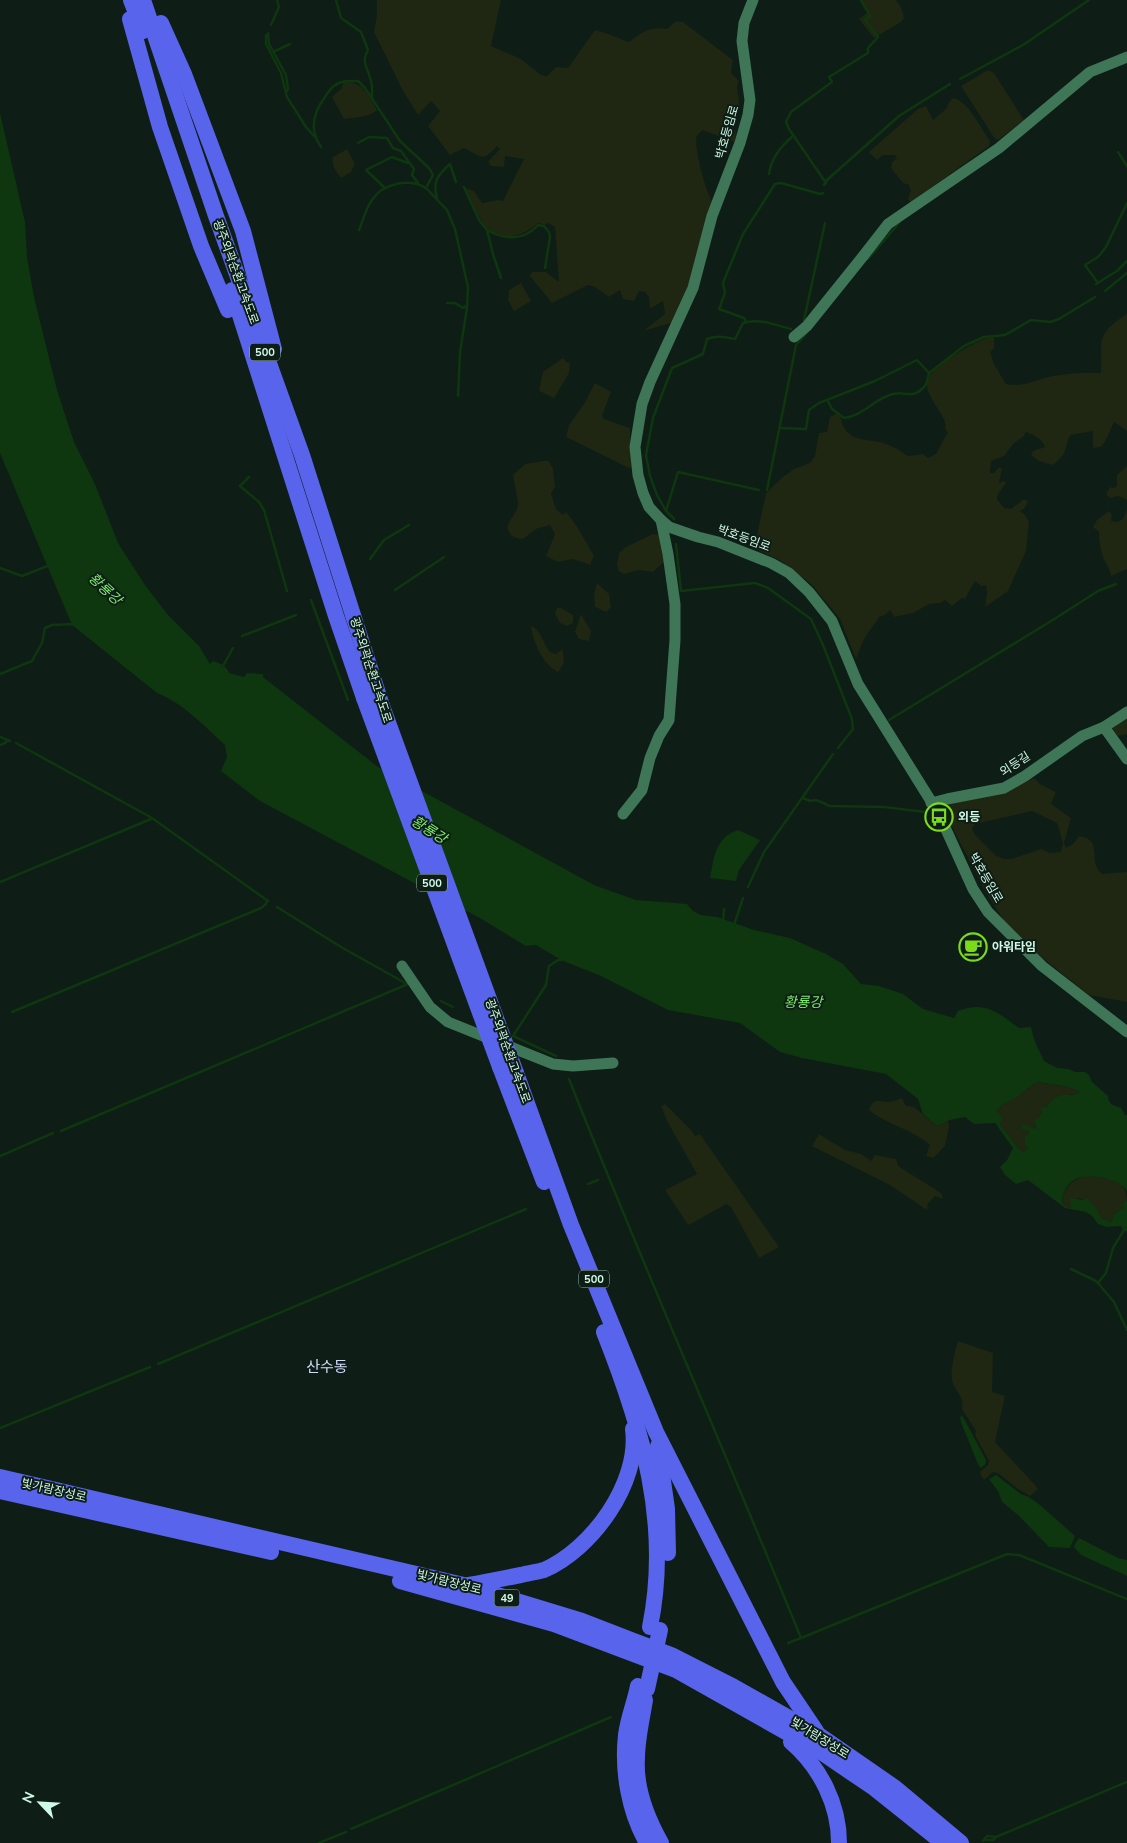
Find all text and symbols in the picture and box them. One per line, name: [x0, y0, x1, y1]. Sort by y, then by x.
street label: 박호등임로: [712, 103, 742, 161]
street label: 광주외곽순환고속도로: [210, 217, 262, 327]
road number: 500: [250, 344, 280, 361]
street label: 박호등임로: [715, 521, 773, 555]
water label: 황룡강: [84, 569, 127, 611]
street label: 광주외곽순환고속도로: [346, 615, 396, 725]
street label: 외등길: [997, 748, 1033, 780]
bus stop icon: 외등: [924, 802, 954, 832]
place label: 외등: [958, 809, 980, 825]
water label: 황룡강: [408, 812, 452, 849]
street label: 박호등임로: [965, 850, 1007, 906]
road number: 500: [417, 874, 447, 891]
cafe icon: 아워타임: [958, 932, 988, 962]
place label: 아워타임: [992, 939, 1036, 955]
water label: 황룡강: [784, 993, 824, 1012]
street label: 광주외곽순환고속도로: [482, 996, 534, 1106]
road number: 500: [579, 1270, 609, 1288]
district label: 산수동: [306, 1357, 348, 1377]
street label: 빛가람장성로: [20, 1475, 88, 1505]
street label: 빛가람장성로: [415, 1566, 483, 1598]
road number: 49: [494, 1590, 520, 1606]
street label: 빛가람장성로: [788, 1714, 852, 1762]
north arrow: [15, 1778, 65, 1828]
text: N: [18, 1789, 39, 1806]

